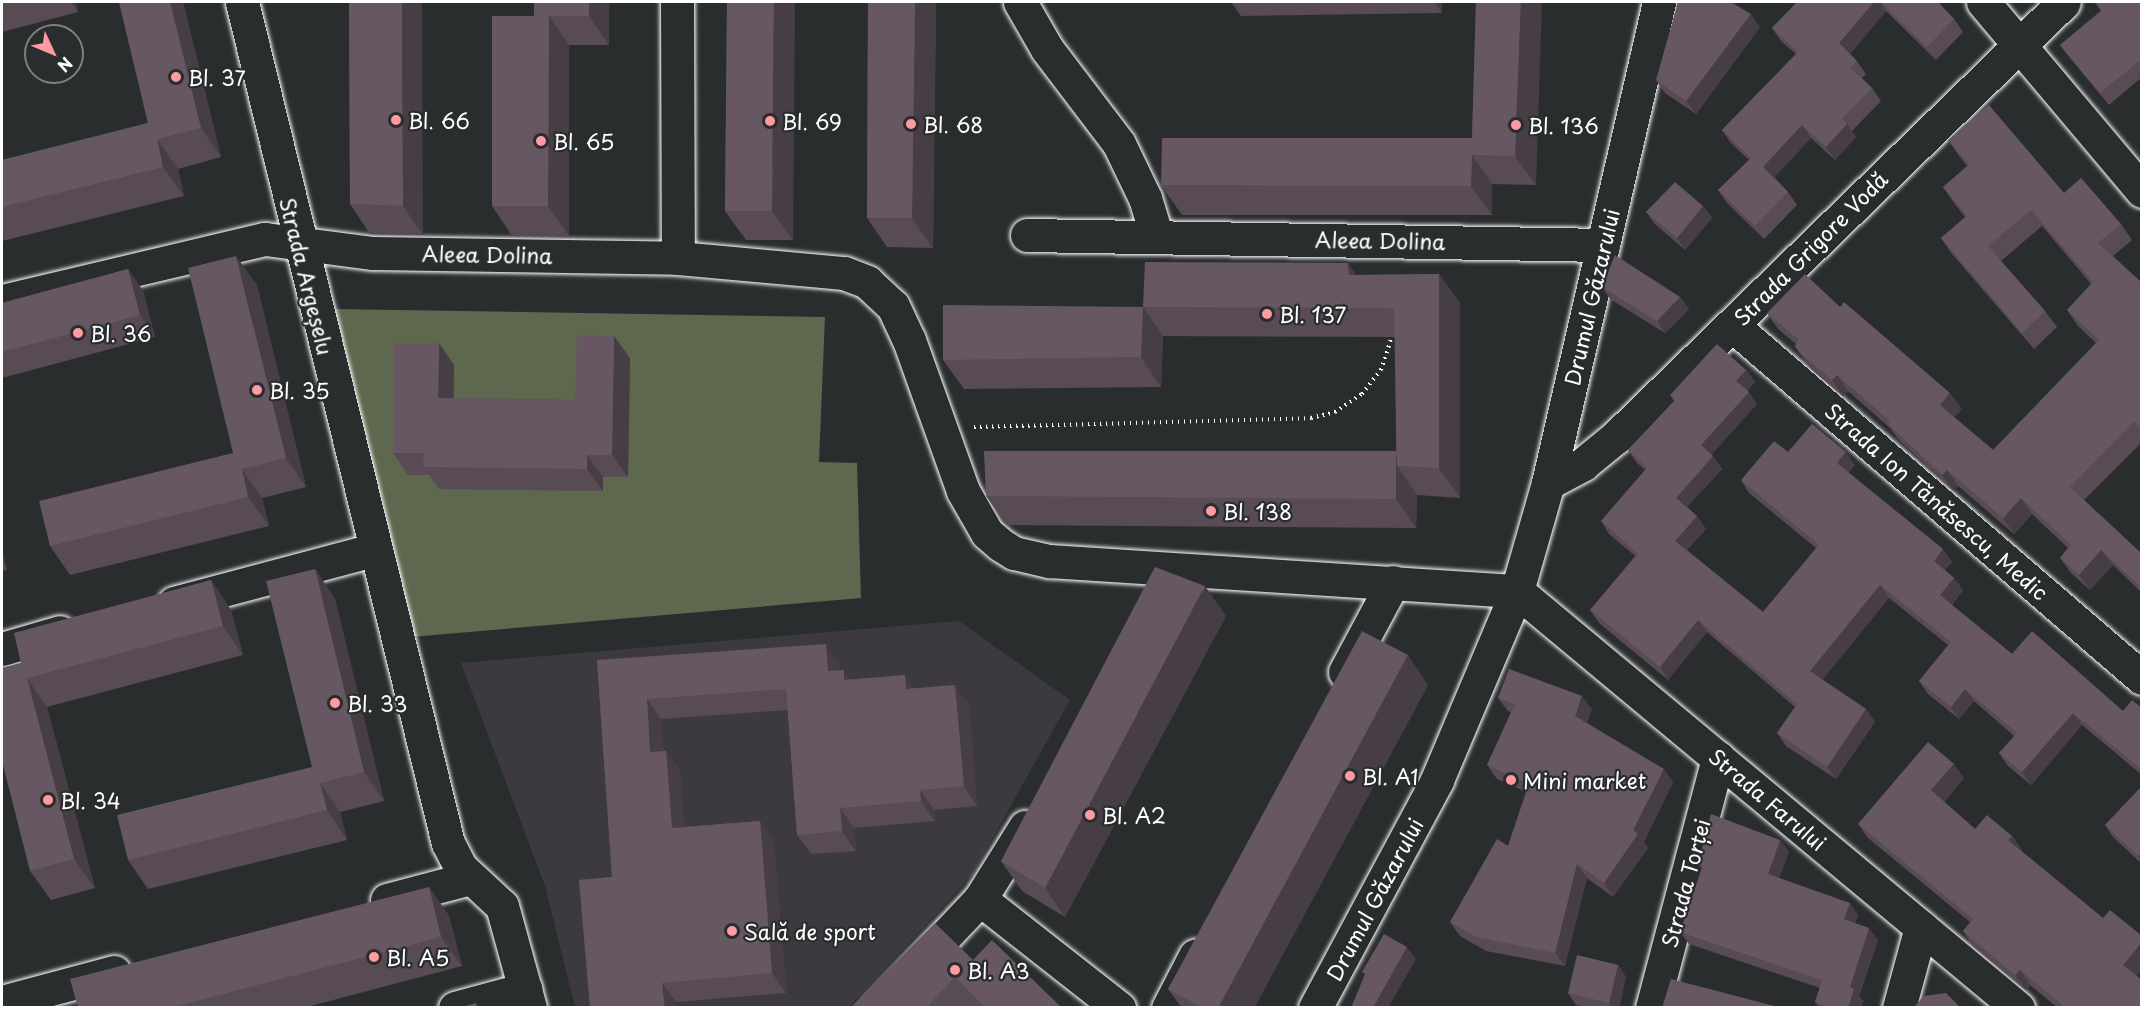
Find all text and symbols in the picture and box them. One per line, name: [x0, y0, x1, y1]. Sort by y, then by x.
north arrow: [24, 24, 84, 84]
text: N: [52, 52, 79, 78]
place label: Bl. 37: [188, 64, 245, 90]
marker: Bl. 37: [169, 70, 183, 84]
place label: Bl. 66: [408, 107, 469, 133]
place label: Bl. 69: [782, 108, 840, 134]
place label: Bl. 68: [923, 111, 983, 137]
place label: Bl. 136: [1528, 112, 1598, 138]
marker: Bl. 66: [389, 113, 403, 127]
marker: Bl. 69: [763, 114, 777, 128]
marker: Bl. 68: [904, 117, 918, 131]
marker: Bl. 136: [1509, 118, 1523, 132]
place label: Bl. 65: [553, 128, 613, 154]
marker: Bl. 65: [534, 134, 548, 148]
street label: Strada Grigore Vodă: [1728, 166, 1892, 330]
street label: Strada Argeșelu: [275, 194, 339, 358]
street label: Drumul Găzarului: [1558, 205, 1624, 389]
street label: Aleea Dolina: [1314, 226, 1446, 254]
street label: Aleea Dolina: [421, 240, 553, 268]
place label: Bl. 137: [1279, 301, 1346, 327]
marker: Bl. 137: [1260, 307, 1274, 321]
place label: Bl. 36: [90, 320, 151, 346]
marker: Bl. 36: [71, 326, 85, 340]
place label: Bl. 35: [269, 377, 328, 403]
marker: Bl. 35: [250, 383, 264, 397]
street label: Strada Ion Tănăsescu, Medic: [1820, 397, 2054, 605]
place label: Bl. 138: [1223, 498, 1292, 524]
marker: Bl. 138: [1204, 504, 1218, 518]
place label: Bl. 33: [347, 690, 407, 716]
marker: Bl. 33: [328, 696, 342, 710]
street label: Strada Farului: [1704, 743, 1832, 855]
place label: Bl. A1: [1362, 763, 1418, 789]
place label: Mini market: [1523, 767, 1647, 793]
marker: Bl. A1: [1343, 769, 1357, 783]
marker: Mini market: [1504, 773, 1518, 787]
place label: Bl. 34: [60, 787, 120, 813]
marker: Bl. 34: [41, 793, 55, 807]
place label: Bl. A2: [1102, 802, 1165, 828]
marker: Bl. A2: [1083, 808, 1097, 822]
street label: Drumul Găzarului: [1320, 812, 1428, 986]
street label: Strada Torței: [1655, 815, 1715, 951]
place label: Sală de sport: [744, 918, 878, 944]
marker: Sală de sport: [725, 924, 739, 938]
place label: Bl. A5: [386, 944, 448, 970]
marker: Bl. A5: [367, 950, 381, 964]
place label: Bl. A3: [967, 957, 1029, 983]
marker: Bl. A3: [948, 963, 962, 977]

